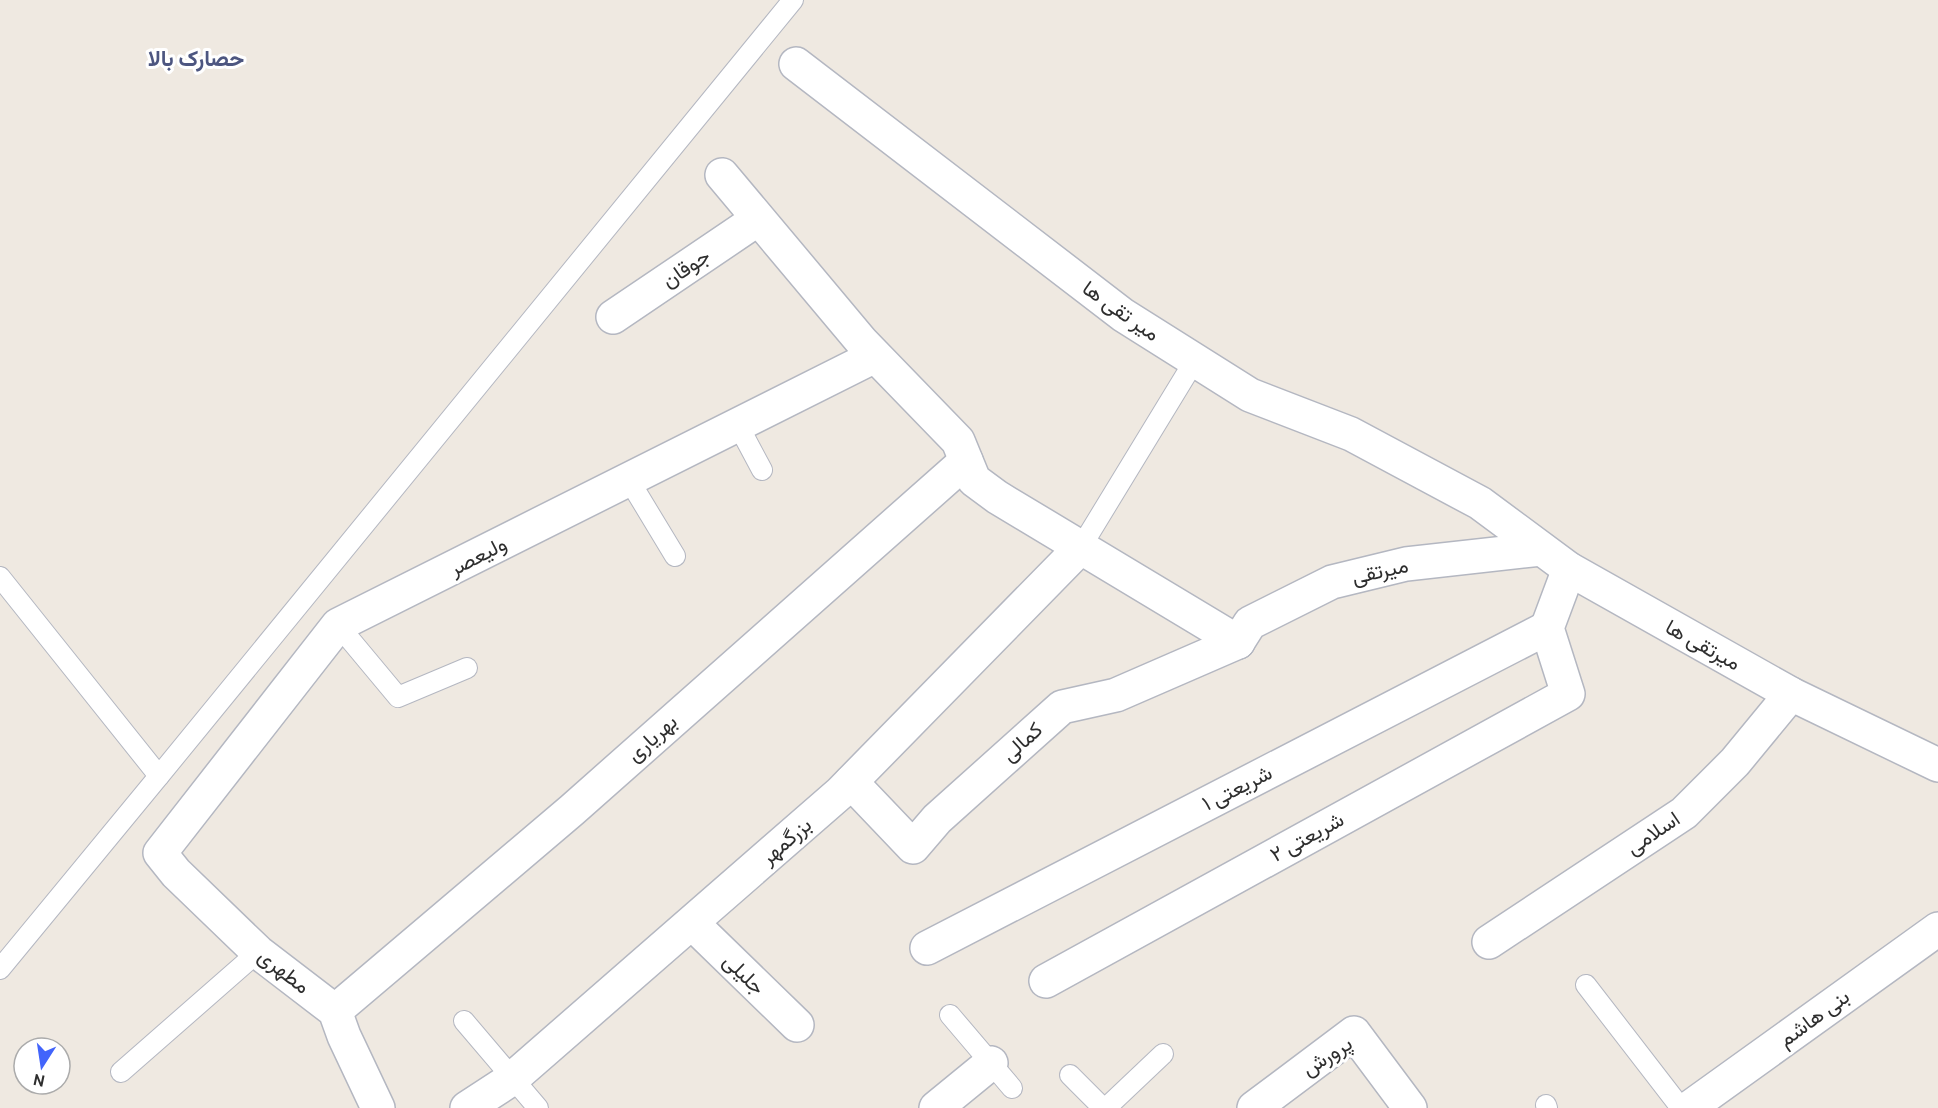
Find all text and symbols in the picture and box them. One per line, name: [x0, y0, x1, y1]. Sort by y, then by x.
district label: حصارک بالا: [148, 45, 244, 72]
street label: جوقان: [657, 242, 715, 294]
street label: میر تقی ها: [1077, 275, 1165, 347]
street label: ولیعصر: [444, 531, 511, 582]
street label: میرتقی: [1349, 552, 1411, 590]
street label: میرتقی ها: [1661, 614, 1745, 676]
street label: بهریاری: [621, 709, 683, 767]
street label: کمالی: [996, 717, 1047, 766]
street label: شریعتی ۱: [1198, 759, 1276, 817]
street label: شریعتی ۲: [1266, 806, 1348, 868]
street label: اسلامی: [1621, 806, 1684, 860]
street label: بزرگمهر: [754, 812, 817, 871]
street label: مطهری: [253, 943, 315, 999]
street label: جلیلی: [718, 948, 771, 1000]
street label: بنی هاشم: [1773, 984, 1855, 1053]
street label: پرورش: [1297, 1030, 1358, 1083]
north arrow: [12, 1036, 72, 1096]
text: N: [31, 1070, 46, 1091]

